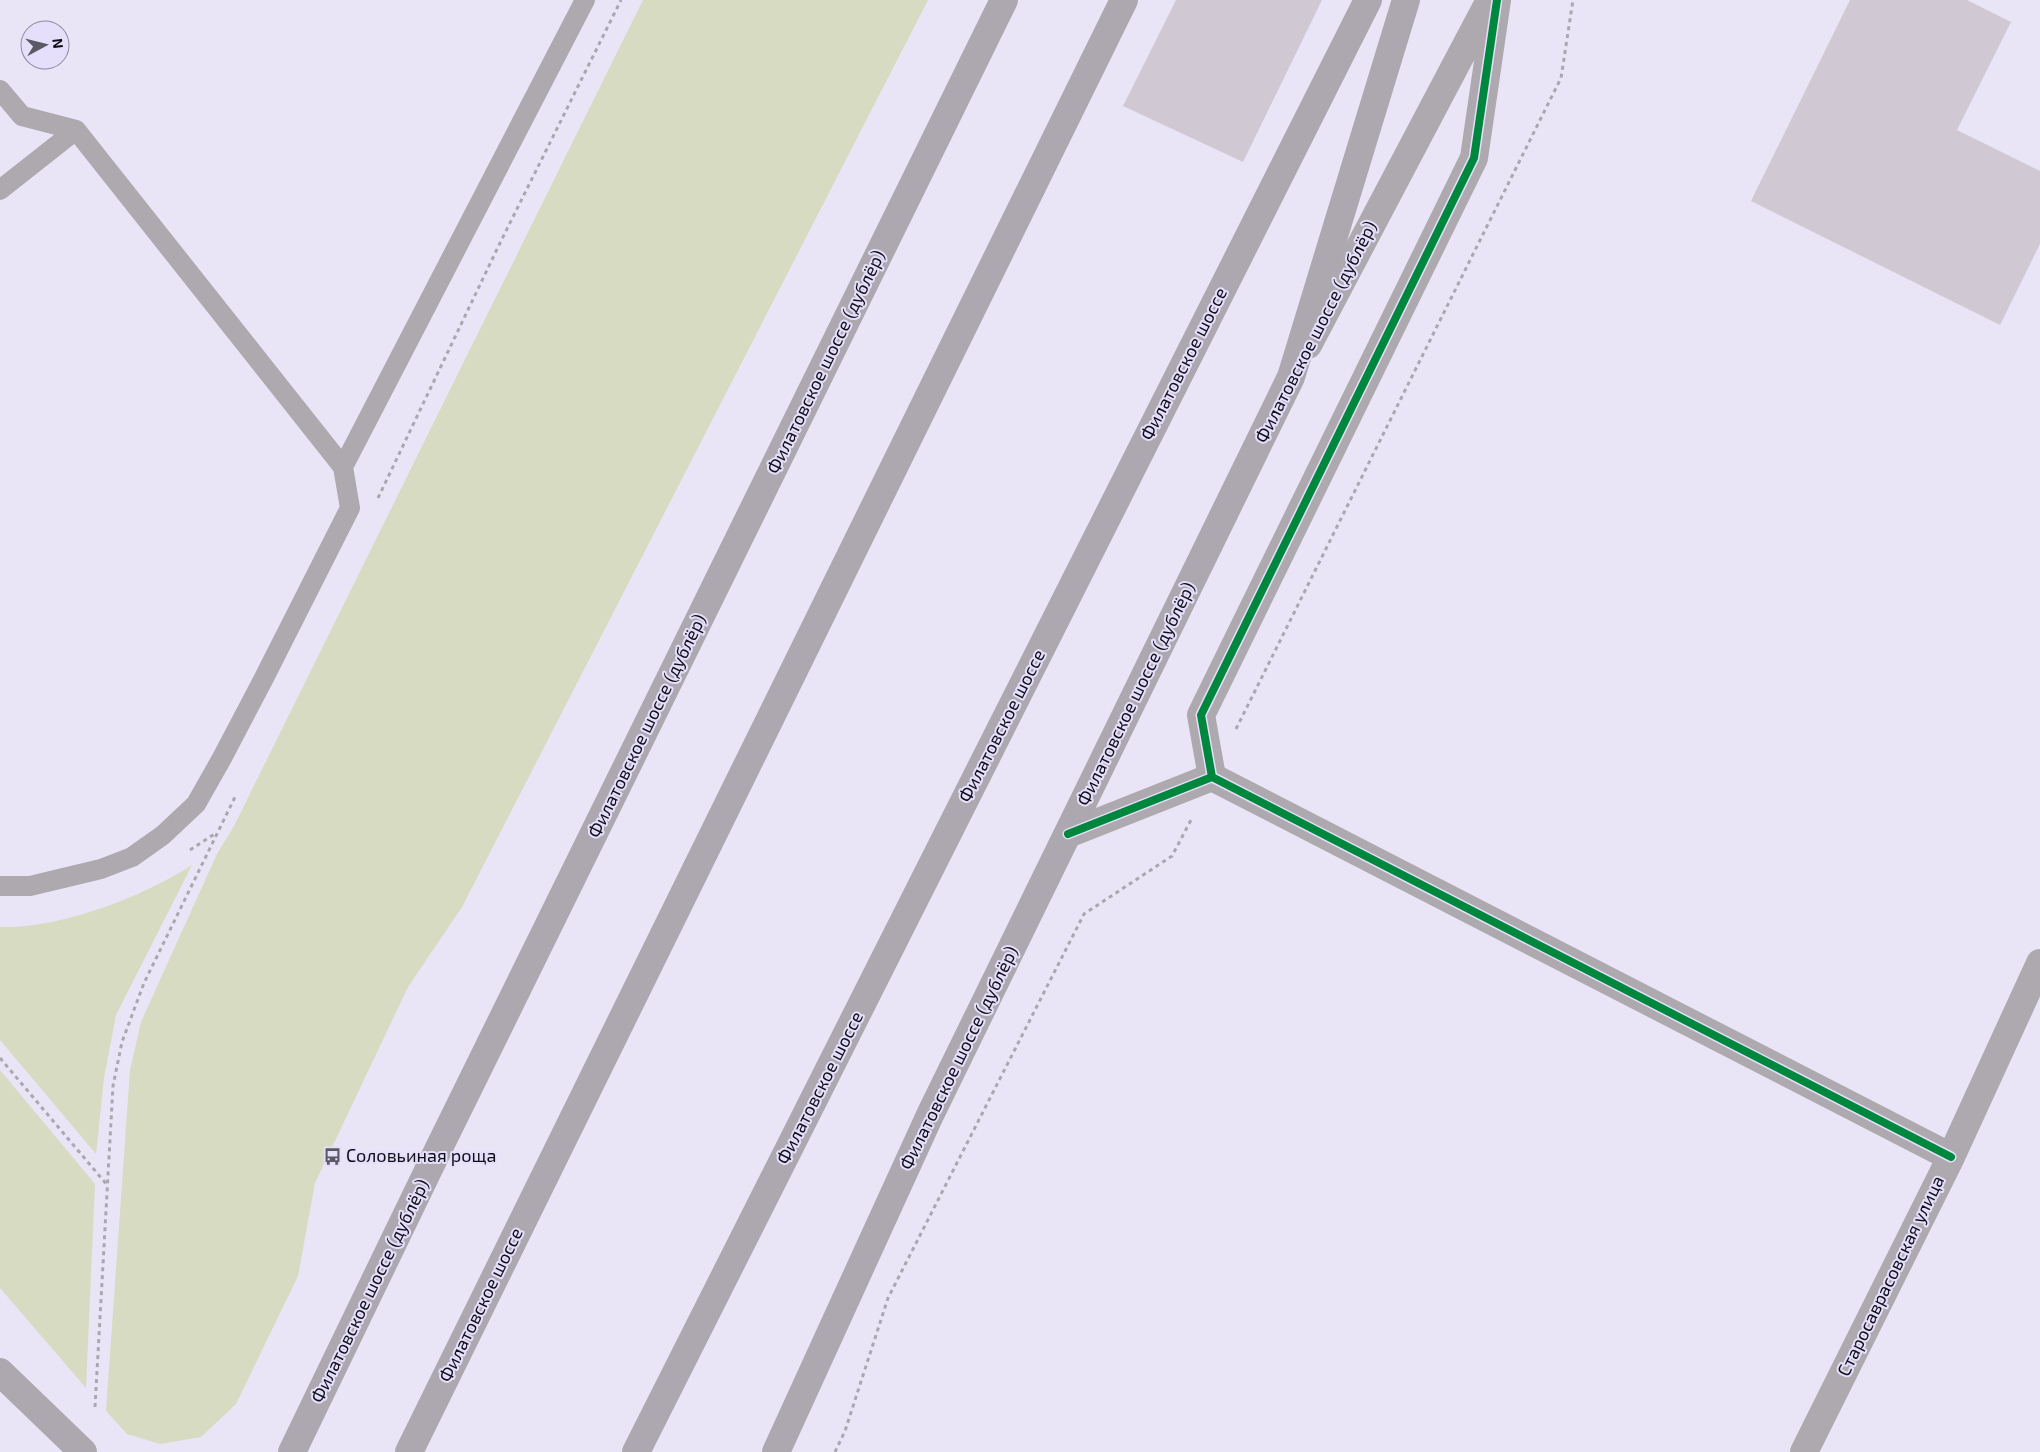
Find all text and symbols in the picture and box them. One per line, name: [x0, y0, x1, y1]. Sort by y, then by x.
north arrow: [20, 20, 70, 70]
text: N: [49, 37, 67, 49]
street label: Филатовское шоссе (дублёр): [1249, 217, 1381, 446]
street label: Филатовское шоссе (дублёр): [761, 246, 889, 477]
street label: Филатовское шоссе: [1135, 283, 1231, 444]
street label: Филатовское шоссе (дублёр): [1071, 578, 1199, 809]
street label: Филатовское шоссе (дублёр): [582, 610, 710, 841]
street label: Филатовское шоссе: [953, 645, 1049, 806]
street label: Филатовское шоссе (дублёр): [894, 942, 1022, 1173]
street label: Филатовское шоссе: [771, 1007, 867, 1168]
place label: Соловьиная роща: [346, 1144, 496, 1166]
bus stop icon: Соловьиная роща: [322, 1146, 342, 1166]
street label: Старосаврасовская улица: [1832, 1172, 1948, 1379]
street label: Филатовское шоссе (дублёр): [305, 1175, 433, 1406]
street label: Филатовское шоссе: [433, 1224, 527, 1385]

